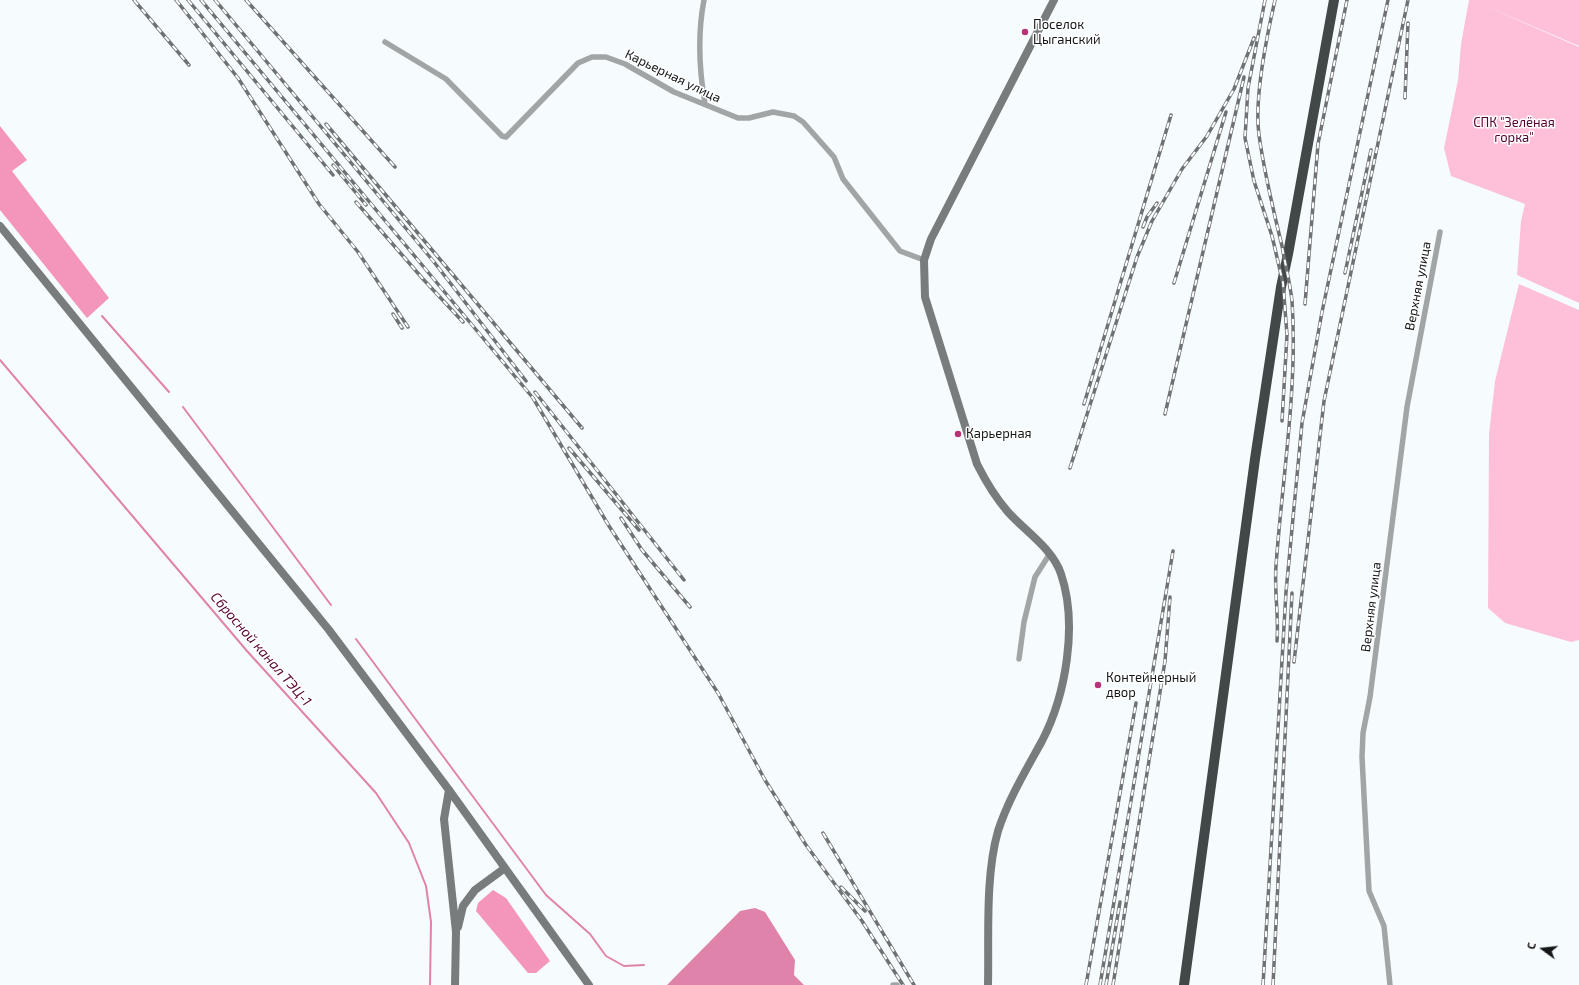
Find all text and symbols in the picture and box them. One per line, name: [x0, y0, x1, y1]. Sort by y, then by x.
place label: Поселок Цыганский: [1033, 17, 1101, 48]
marker: Поселок Цыганский: [1020, 27, 1030, 37]
street label: Карьерная улица: [622, 46, 724, 106]
park label: СПК "Зелёная горка": [1473, 115, 1555, 146]
street label: Верхняя улица: [1402, 240, 1434, 332]
place label: Карьерная: [966, 426, 1032, 442]
marker: Карьерная: [953, 429, 963, 439]
street label: Верхняя улица: [1358, 561, 1384, 653]
water label: Сбросной канал ТЭЦ-1: [207, 589, 315, 709]
place label: Контейнерный двор: [1106, 670, 1196, 701]
marker: Контейнерный двор: [1093, 680, 1103, 690]
north arrow: [1523, 929, 1563, 969]
text: С: [1524, 941, 1538, 951]

